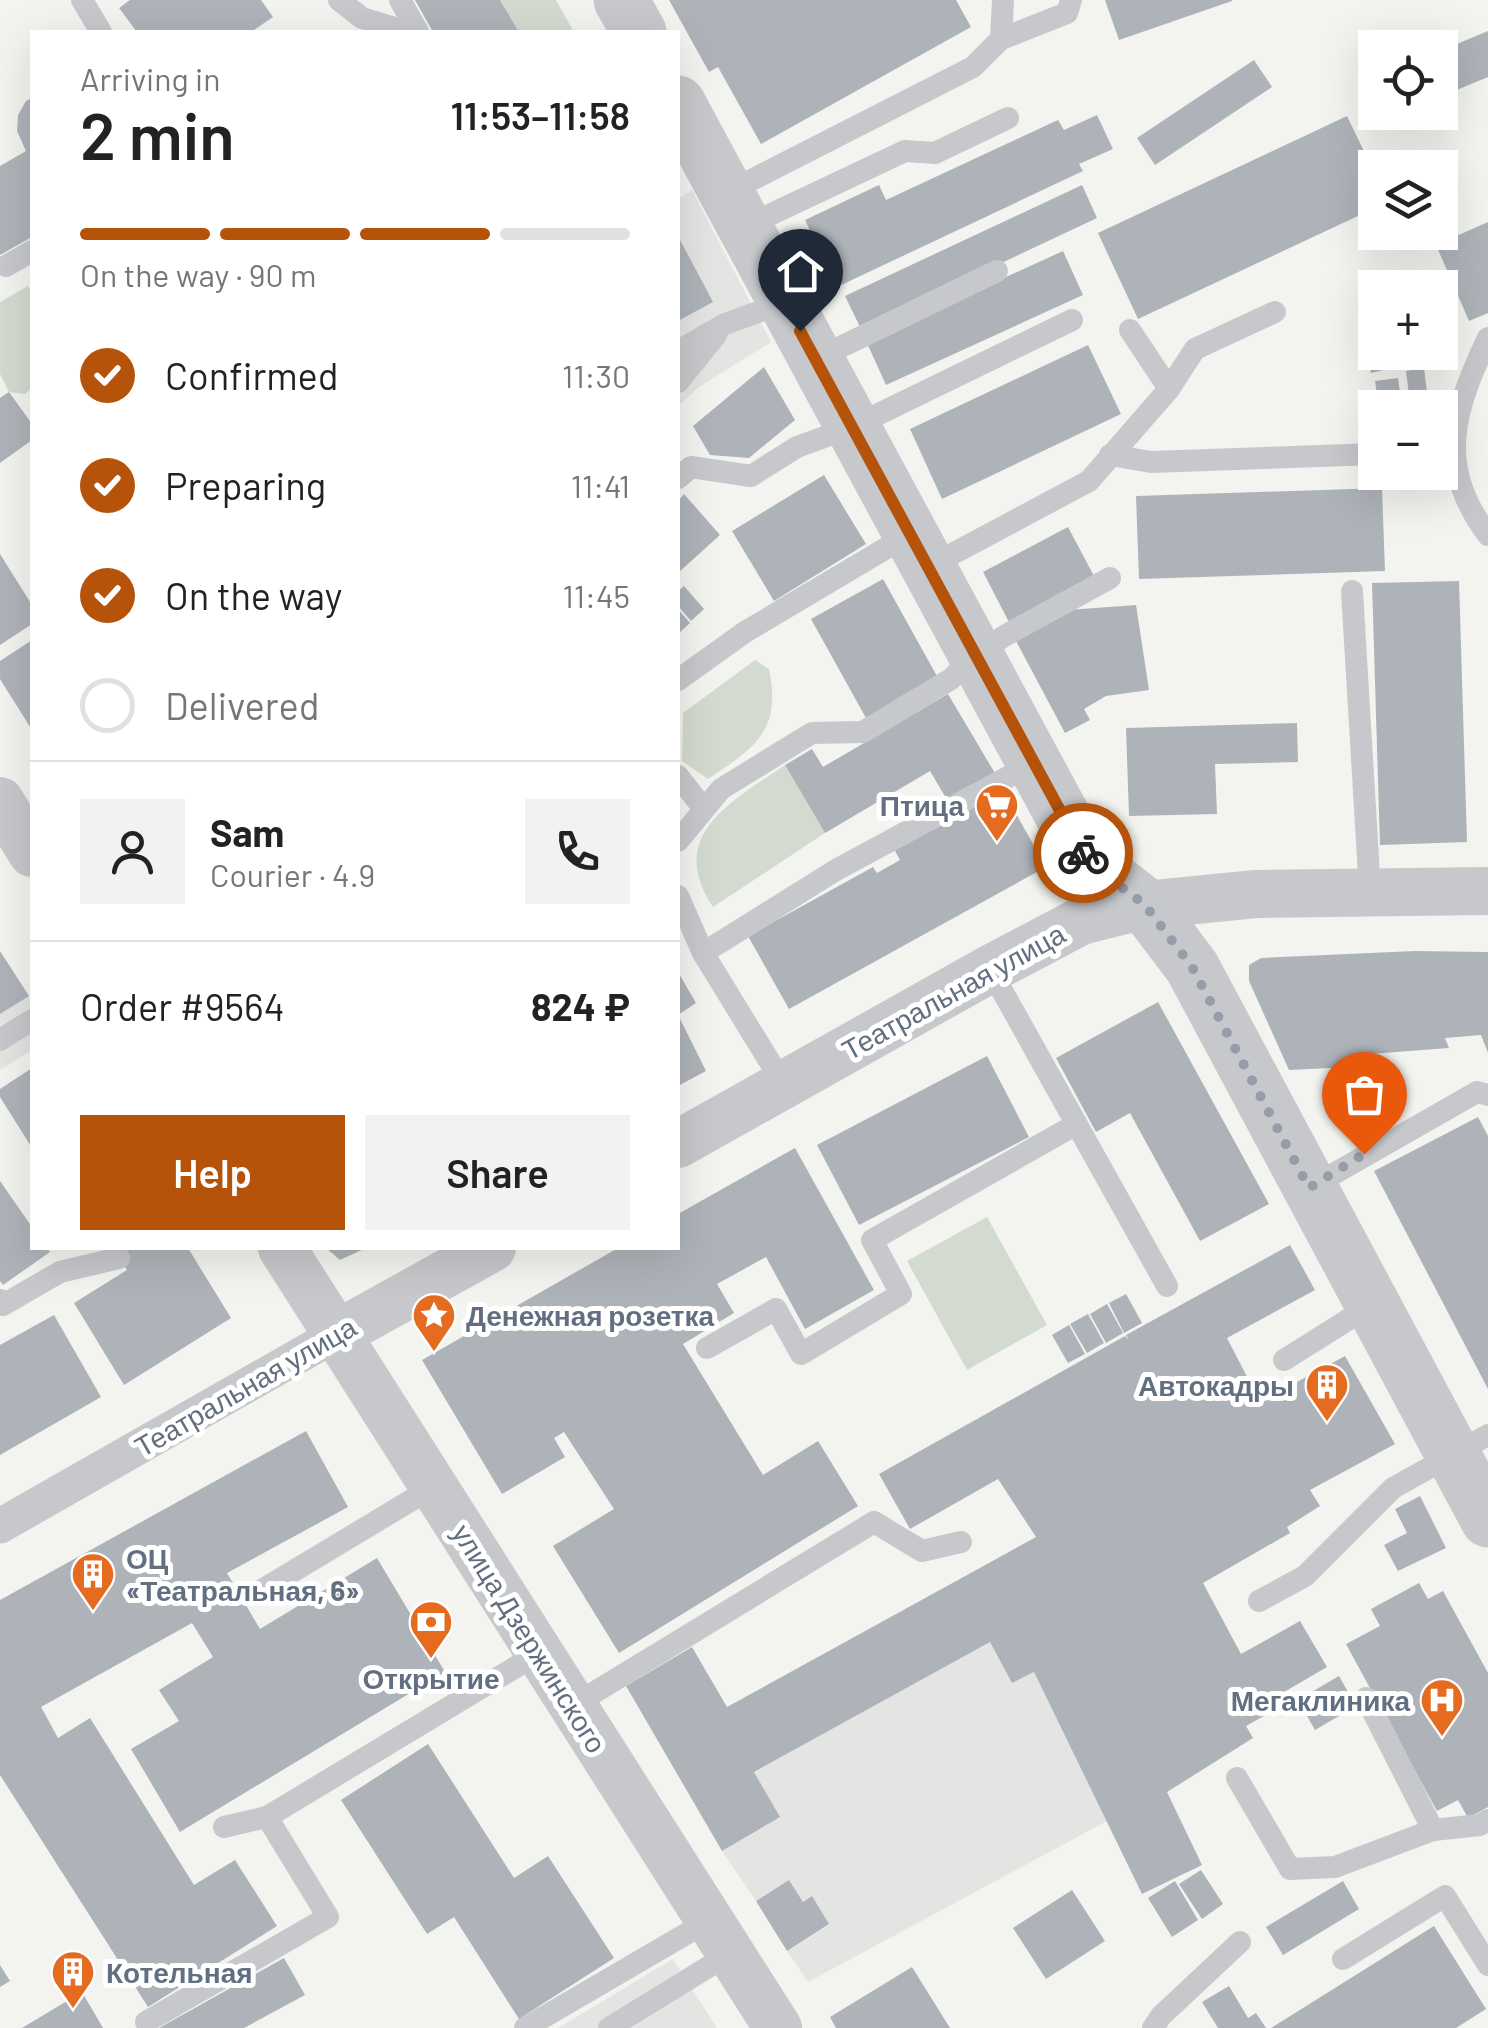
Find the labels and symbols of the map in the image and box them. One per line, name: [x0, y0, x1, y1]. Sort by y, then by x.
pin: [758, 229, 843, 332]
supermarket icon: Птица: [974, 782, 1020, 843]
place label: Птица: [880, 788, 964, 822]
courier: [1033, 803, 1133, 903]
street label: Театральная улица: [836, 915, 1071, 1066]
pin: [1322, 1052, 1407, 1155]
place icon: Денежная розетка: [411, 1292, 457, 1353]
place label: Денежная розетка: [466, 1298, 715, 1332]
street label: Театральная улица: [128, 1309, 362, 1463]
building icon: Автокадры: [1304, 1362, 1350, 1423]
place label: Автокадры: [1138, 1368, 1294, 1402]
street label: улица Дзержинского: [446, 1517, 614, 1759]
place label: ОЦ «Театральная, 6»: [126, 1541, 360, 1607]
building icon: ОЦ «Театральная, 6»: [70, 1551, 116, 1612]
bank icon: Открытие: [408, 1599, 454, 1660]
place label: Открытие: [362, 1661, 500, 1695]
hospital icon: Мегаклиника: [1419, 1677, 1465, 1738]
place label: Мегаклиника: [1231, 1683, 1410, 1717]
building icon: Котельная: [50, 1949, 96, 2010]
place label: Котельная: [106, 1955, 253, 1989]

